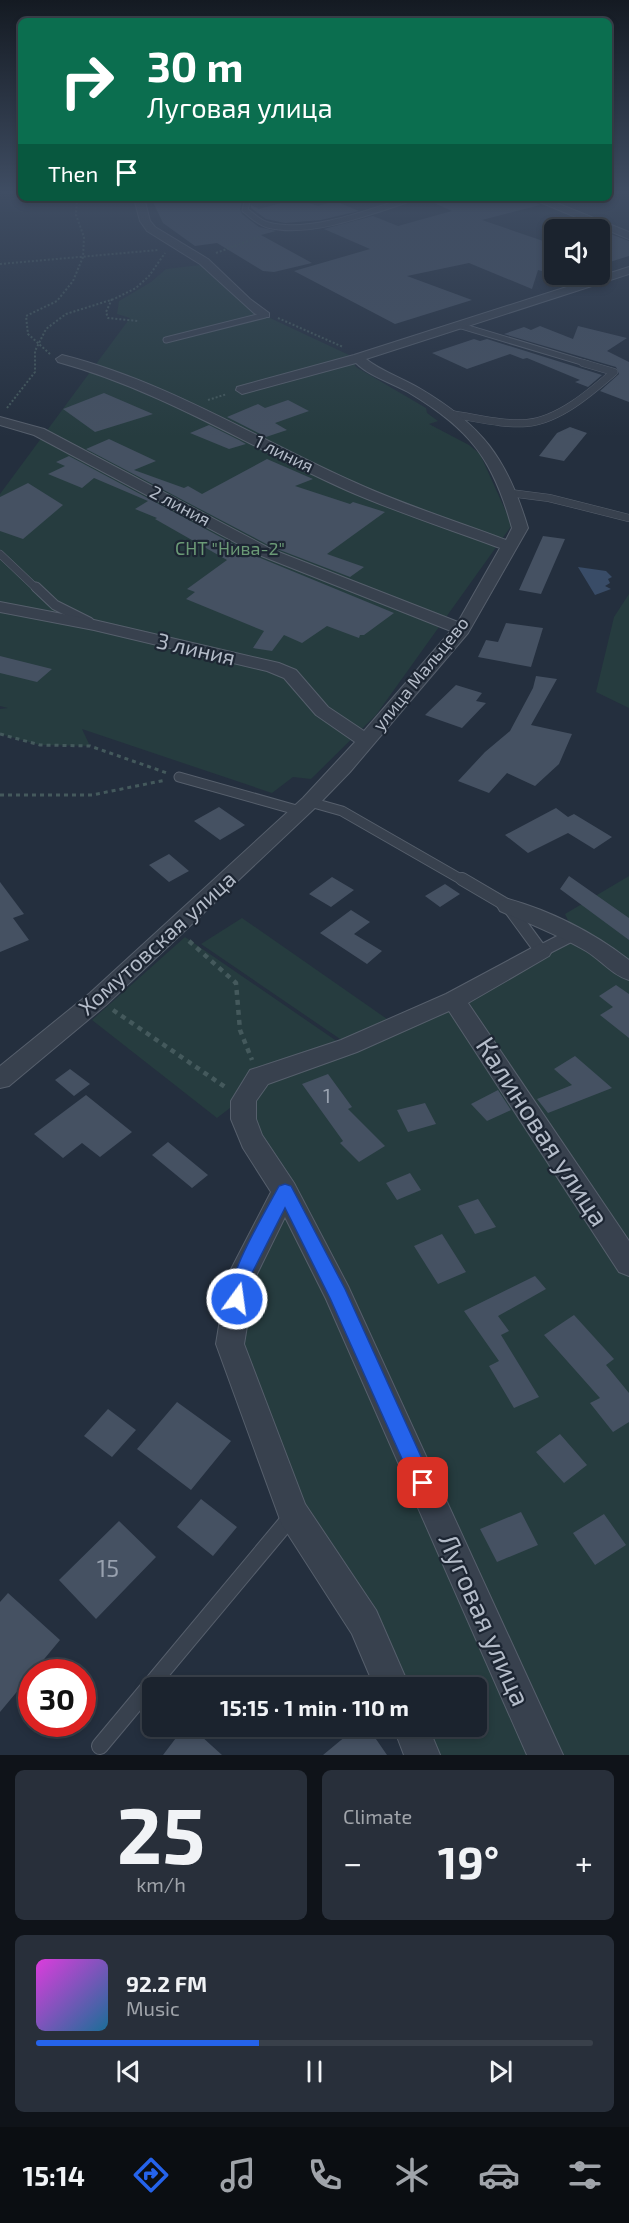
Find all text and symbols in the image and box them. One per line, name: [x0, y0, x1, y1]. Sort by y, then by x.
text: 30 m: [147, 40, 243, 90]
icon: right: [48, 42, 126, 120]
text: Луговая улица: [147, 91, 333, 123]
icon: arrive: [110, 156, 143, 189]
text: Then: [48, 160, 98, 186]
map controls: [544, 219, 610, 285]
button: sound: [544, 219, 610, 285]
street label: 1 линия: [251, 429, 317, 477]
street label: 2 линия: [146, 480, 215, 530]
park label: СНТ "Нива-2": [175, 537, 285, 559]
street label: улица Мальцево: [368, 612, 473, 735]
street label: 3 линия: [154, 626, 238, 670]
street label: Хомутовская улица: [72, 865, 241, 1020]
street label: Калиновая улица: [470, 1030, 617, 1232]
house number: 1: [323, 1083, 331, 1107]
position arrow: [205, 1267, 269, 1331]
pin: [397, 1457, 448, 1508]
icon: arrive: [406, 1466, 439, 1499]
street label: Луговая улица: [433, 1528, 538, 1711]
house number: 15: [97, 1553, 119, 1582]
speed limit sign: 30: [18, 1659, 96, 1737]
text: 15:15 · 1 min · 110 m: [220, 1694, 409, 1720]
text: 25: [117, 1786, 205, 1880]
text: Climate: [343, 1804, 412, 1828]
text: 19°: [438, 1834, 499, 1888]
text: −: [343, 1842, 362, 1882]
text: +: [575, 1842, 593, 1882]
text: km/h: [136, 1872, 186, 1896]
text: 92.2 FM: [126, 1970, 207, 1996]
text: Music: [126, 1996, 180, 2020]
icon: previous: [112, 2055, 145, 2088]
icon: pause: [298, 2055, 331, 2088]
icon: next: [484, 2055, 517, 2088]
icon: directions: [130, 2154, 172, 2196]
icon: music: [217, 2154, 259, 2196]
icon: phone: [304, 2154, 346, 2196]
icon: climate: [391, 2154, 433, 2196]
icon: car: [478, 2154, 520, 2196]
icon: filters: [564, 2154, 606, 2196]
text: 15:14: [22, 2159, 85, 2191]

